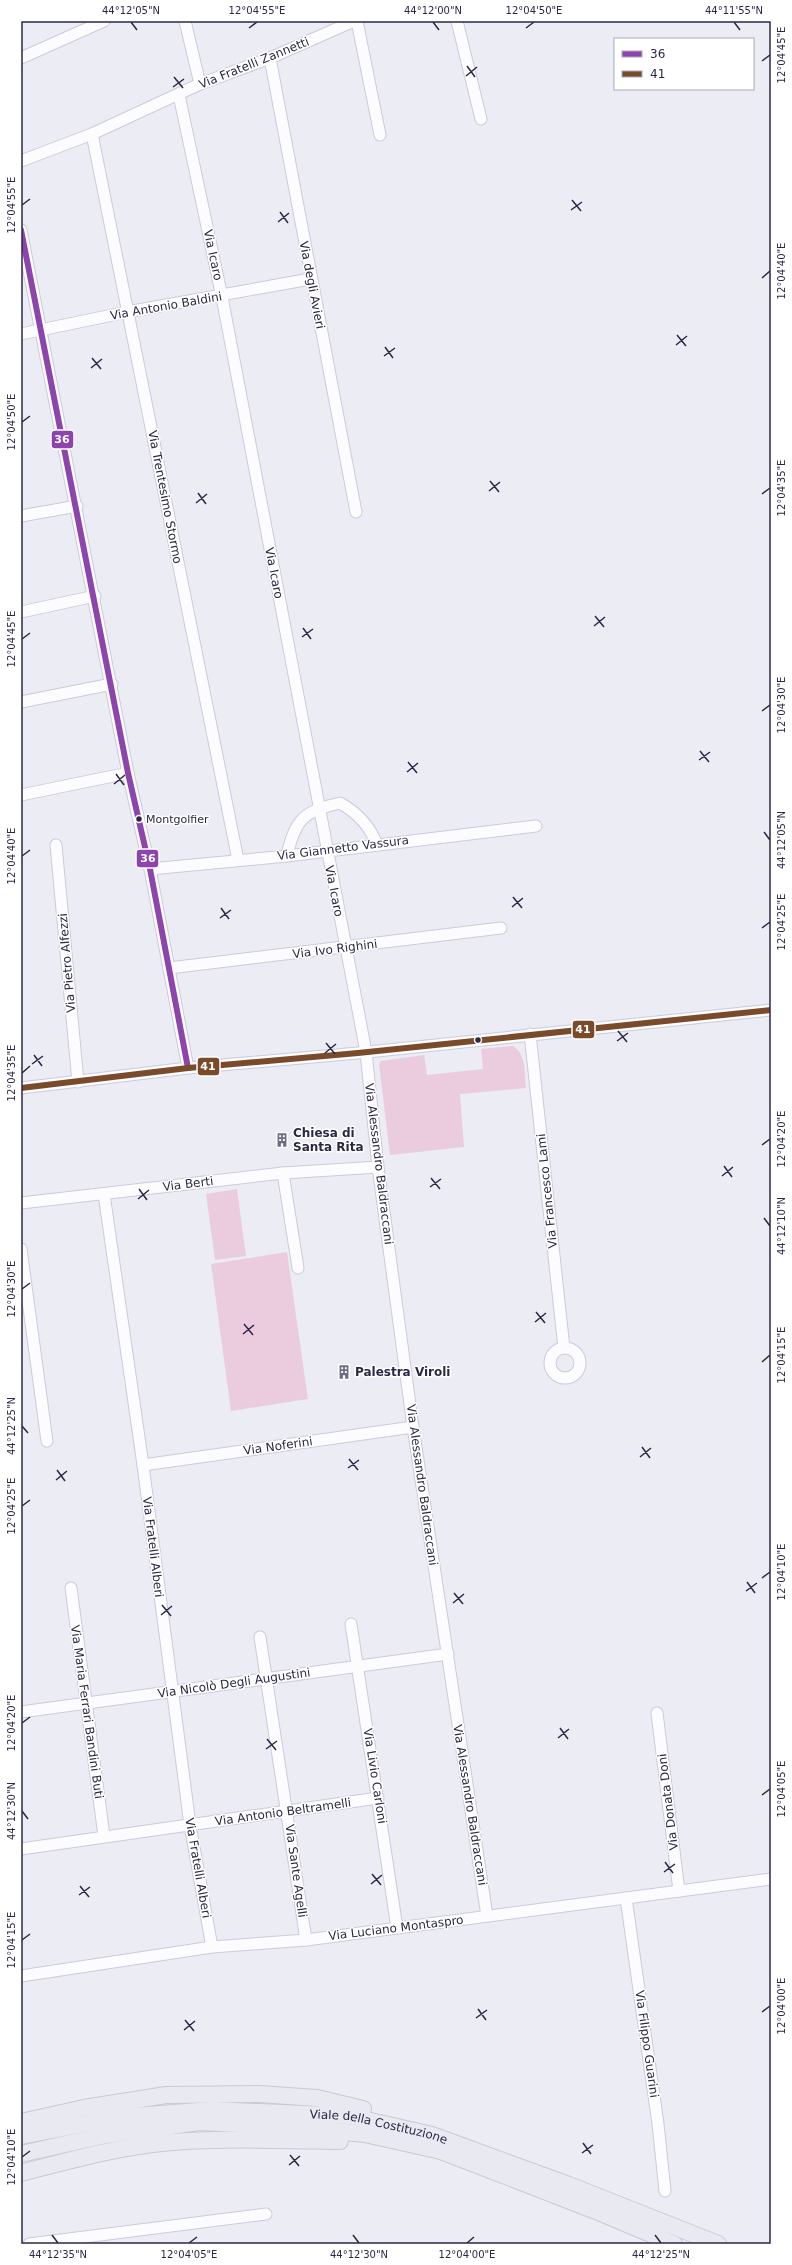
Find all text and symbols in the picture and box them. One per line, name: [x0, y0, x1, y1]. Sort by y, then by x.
text: 44°12'05"N: [102, 5, 160, 16]
text: 12°04'55"E: [229, 5, 285, 16]
text: 44°12'00"N: [404, 5, 462, 16]
text: 12°04'50"E: [506, 5, 562, 16]
text: 44°11'55"N: [705, 5, 763, 16]
text: 12°04'45"E: [776, 27, 787, 83]
street label: Via Fratelli Zannetti: [197, 34, 311, 92]
legend: [614, 38, 754, 90]
text: 36: [650, 47, 665, 61]
text: 41: [650, 67, 665, 81]
text: 12°04'55"E: [6, 177, 17, 233]
street label: Via Icaro: [201, 228, 225, 282]
street label: Via degli Avieri: [297, 240, 327, 330]
text: 12°04'40"E: [776, 243, 787, 299]
street label: Via Antonio Baldini: [109, 289, 223, 323]
text: 12°04'50"E: [6, 394, 17, 450]
street label: Via Trentesimo Stormo: [145, 429, 185, 565]
line badge: 36: [51, 430, 74, 449]
text: 36: [54, 433, 70, 446]
text: 12°04'35"E: [776, 460, 787, 516]
street label: Via Icaro: [262, 546, 286, 600]
text: 12°04'45"E: [6, 611, 17, 667]
text: 12°04'30"E: [776, 677, 787, 733]
text: 44°12'05"N: [776, 811, 787, 869]
place label: Montgolfier: [146, 813, 209, 826]
marker: Montgolfier: [134, 814, 144, 824]
text: 12°04'40"E: [6, 828, 17, 884]
street label: Via Giannetto Vassura: [276, 833, 410, 863]
line badge: 36: [136, 849, 159, 868]
text: 36: [140, 852, 156, 865]
street label: Via Icaro: [322, 864, 346, 918]
text: 12°04'25"E: [776, 894, 787, 950]
street label: Via Pietro Alfezzi: [56, 913, 78, 1013]
street label: Via Ivo Righini: [292, 937, 378, 961]
line badge: 41: [572, 1020, 595, 1039]
text: 41: [575, 1023, 591, 1036]
unlabelled marker: [473, 1035, 483, 1045]
text: 12°04'35"E: [6, 1045, 17, 1101]
line badge: 41: [197, 1057, 220, 1076]
text: 41: [200, 1060, 216, 1073]
street label: Via Alessandro Baldraccani: [362, 1082, 396, 1246]
text: 12°04'20"E: [776, 1111, 787, 1167]
place label: Chiesa di Santa Rita: [293, 1126, 363, 1154]
building icon: Chiesa di Santa Rita: [274, 1132, 290, 1148]
street label: Via Francesco Lami: [534, 1133, 560, 1249]
street label: Via Berti: [162, 1174, 214, 1194]
text: 44°12'10"N: [776, 1197, 787, 1255]
text: 12°04'30"E: [6, 1261, 17, 1317]
text: 12°04'15"E: [776, 1327, 787, 1383]
building icon: Palestra Viroli: [336, 1364, 352, 1380]
place label: Palestra Viroli: [355, 1365, 450, 1379]
text: 44°12'25"N: [6, 1397, 17, 1455]
street label: Via Alessandro Baldraccani: [404, 1404, 440, 1566]
street label: Via Noferini: [243, 1434, 313, 1458]
text: 12°04'25"E: [6, 1478, 17, 1534]
street label: Via Fratelli Alberi: [140, 1496, 166, 1598]
text: 12°04'10"E: [776, 1544, 787, 1600]
street label: Via Maria Ferrari Bandini Buti: [68, 1624, 106, 1800]
street label: Via Nicolò Degli Augustini: [157, 1665, 311, 1701]
text: 12°04'20"E: [6, 1695, 17, 1751]
street label: Via Alessandro Baldraccani: [450, 1724, 490, 1886]
street label: Via Livio Carloni: [361, 1727, 389, 1825]
street label: Via Donata Doni: [655, 1753, 681, 1851]
text: 12°04'05"E: [776, 1761, 787, 1817]
text: 44°12'30"N: [6, 1782, 17, 1840]
street label: Via Antonio Beltramelli: [214, 1796, 352, 1828]
street label: Via Fratelli Alberi: [182, 1817, 214, 1919]
street label: Via Sante Agelli: [283, 1823, 309, 1919]
text: 12°04'15"E: [6, 1912, 17, 1968]
street label: Via Luciano Montaspro: [328, 1913, 464, 1943]
text: 12°04'00"E: [776, 1978, 787, 2034]
street label: Via Filippo Guarini: [633, 1989, 661, 2099]
street label: Viale della Costituzione: [309, 2107, 449, 2147]
text: 12°04'10"E: [6, 2129, 17, 2185]
text: 44°12'35"N: [29, 2249, 87, 2260]
text: 12°04'05"E: [161, 2249, 217, 2260]
text: 44°12'30"N: [330, 2249, 388, 2260]
text: 12°04'00"E: [439, 2249, 495, 2260]
text: 44°12'25"N: [632, 2249, 690, 2260]

